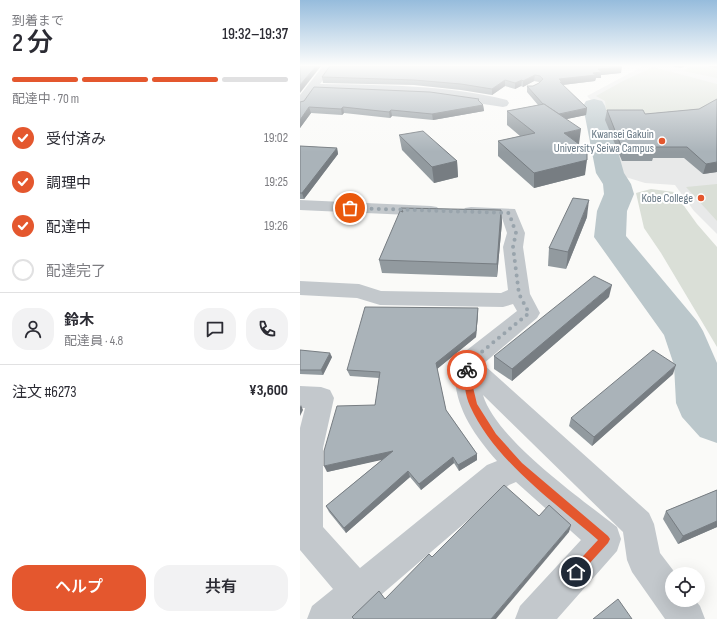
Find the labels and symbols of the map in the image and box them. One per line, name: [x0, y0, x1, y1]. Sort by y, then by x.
place label: Kwansei Gakuin University Seiwa Campus: [554, 127, 654, 156]
marker: Kwansei Gakuin University Seiwa Campus: [657, 136, 667, 146]
pin: [333, 191, 367, 225]
place label: Kobe College: [642, 191, 693, 206]
marker: Kobe College: [696, 193, 706, 203]
courier: [447, 350, 487, 390]
pin: [559, 555, 593, 589]

